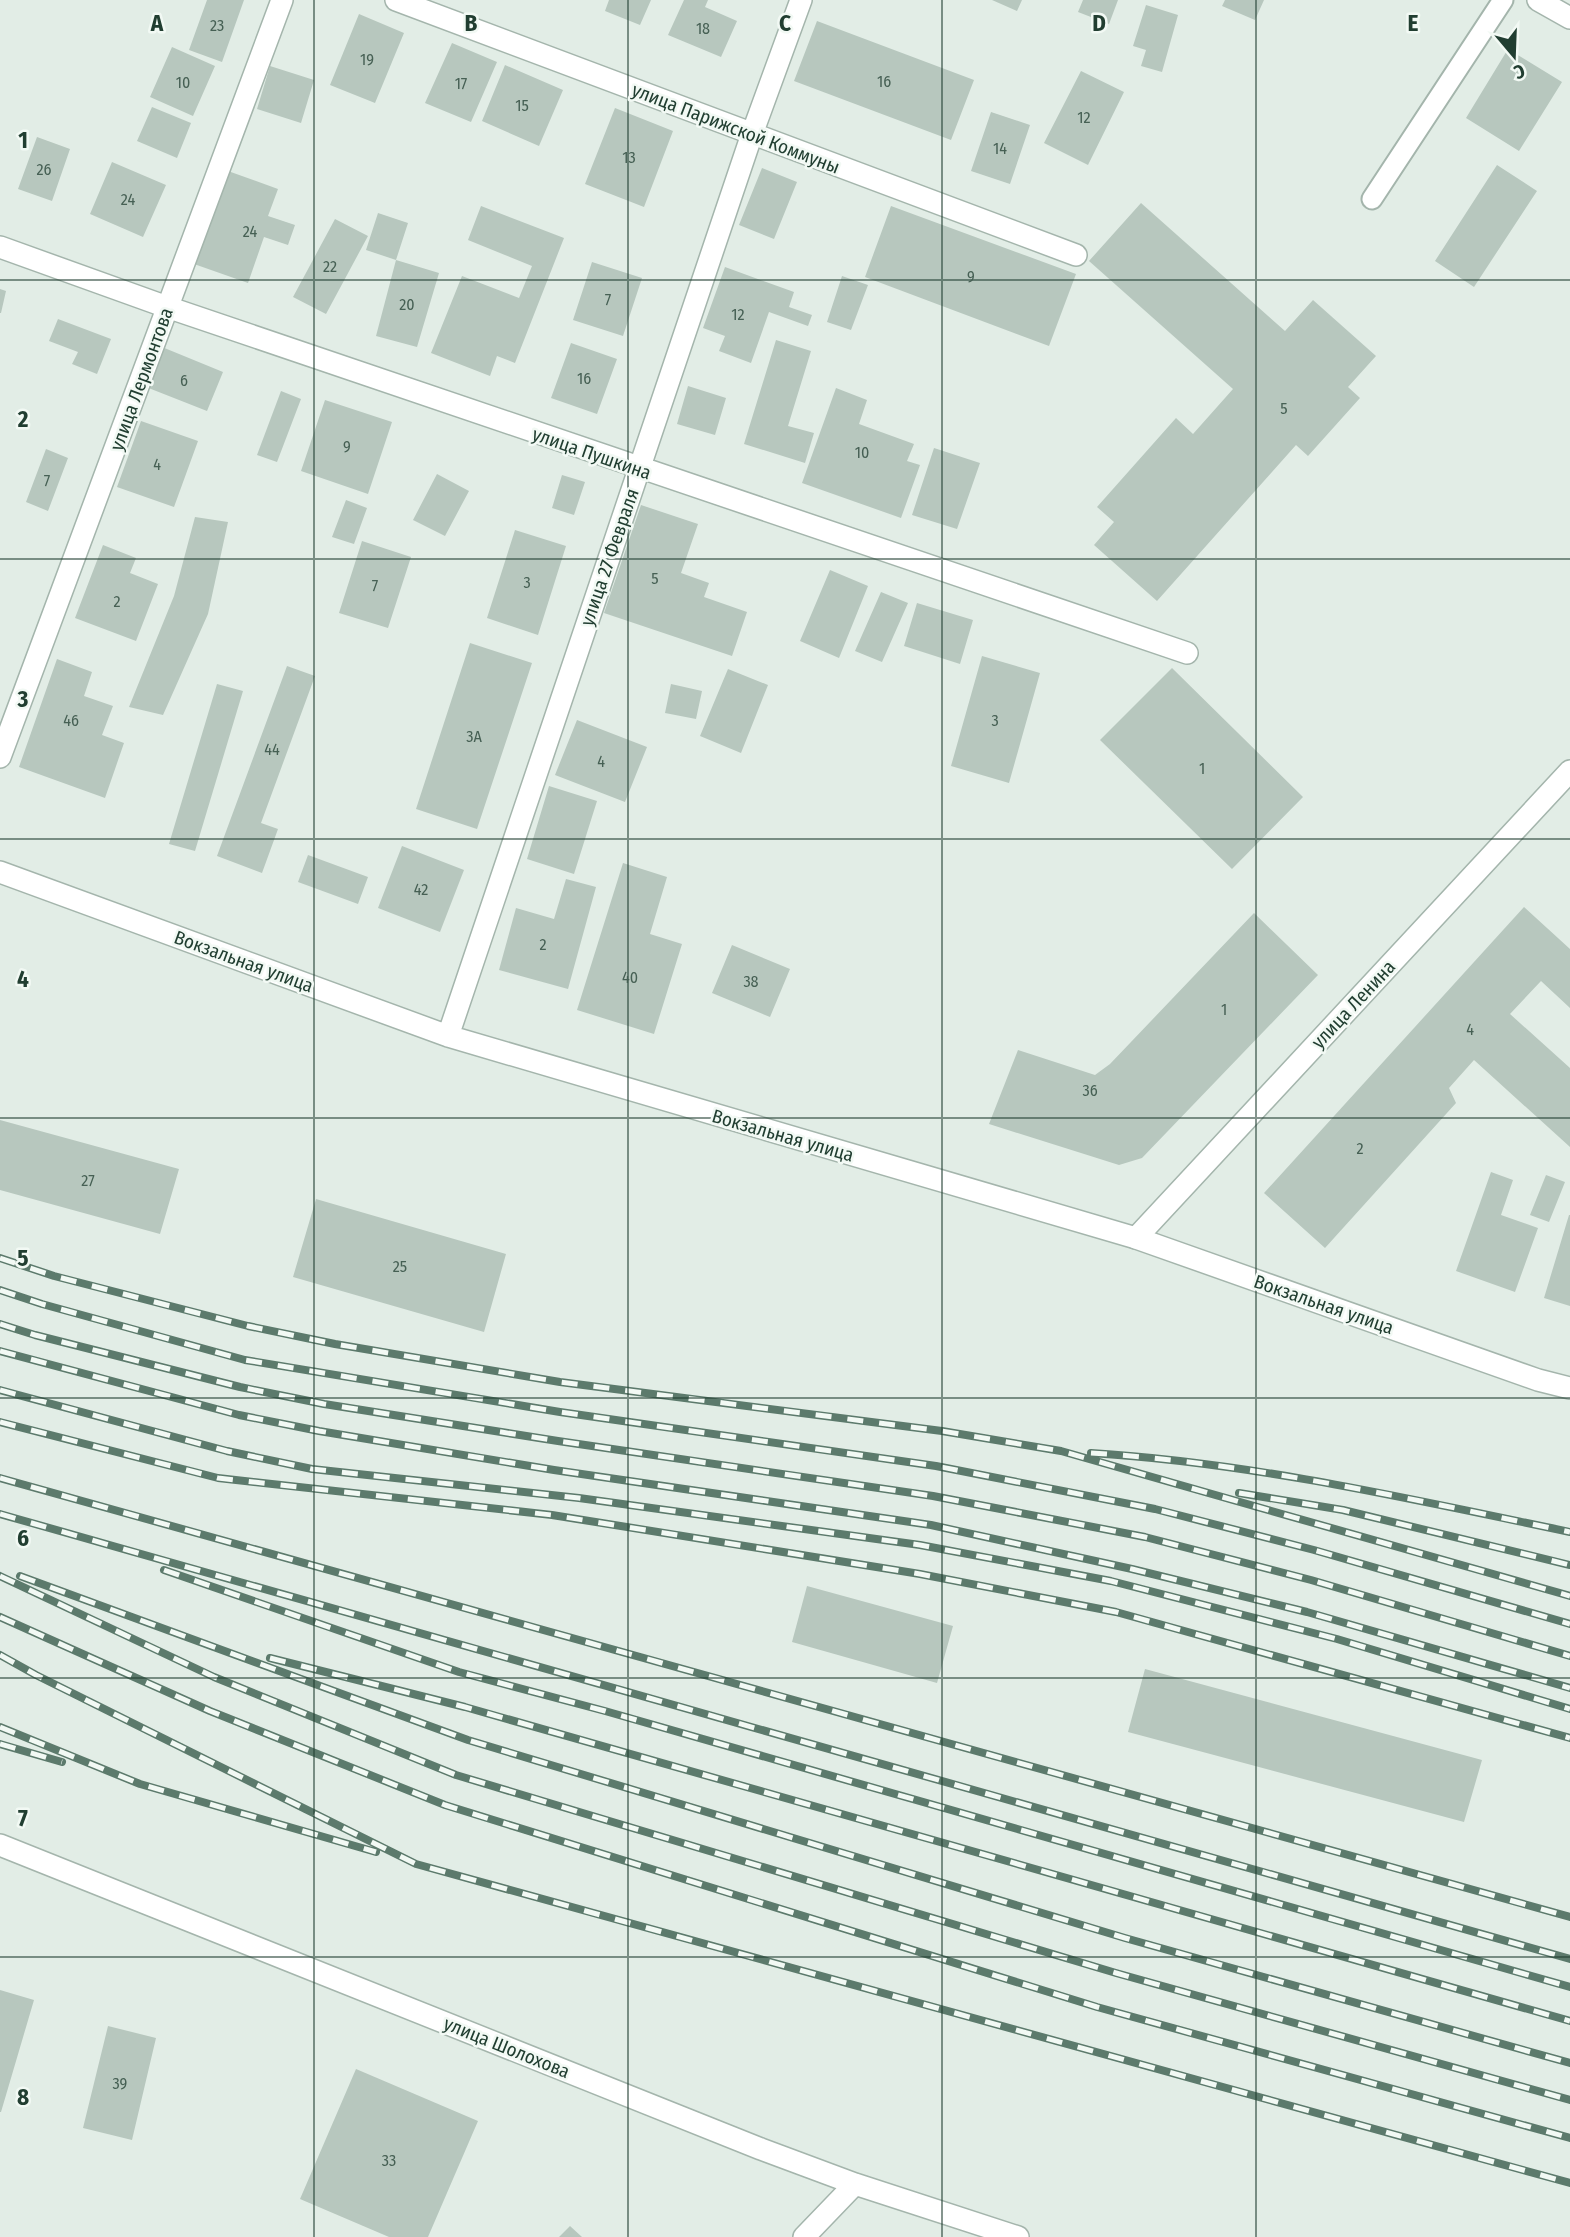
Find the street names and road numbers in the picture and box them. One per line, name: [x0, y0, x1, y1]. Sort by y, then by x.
street label: улица Парижской Коммуны: [629, 78, 843, 179]
street label: улица Лермонтова: [105, 305, 178, 454]
street label: улица Пушкина: [529, 422, 654, 485]
street label: улица 27 Февраля: [575, 485, 644, 629]
street label: Вокзальная улица: [171, 926, 317, 997]
street label: улица Ленина: [1307, 955, 1400, 1053]
street label: Вокзальная улица: [709, 1104, 856, 1167]
street label: Вокзальная улица: [1251, 1270, 1397, 1339]
street label: улица Шолохова: [440, 2012, 573, 2083]

